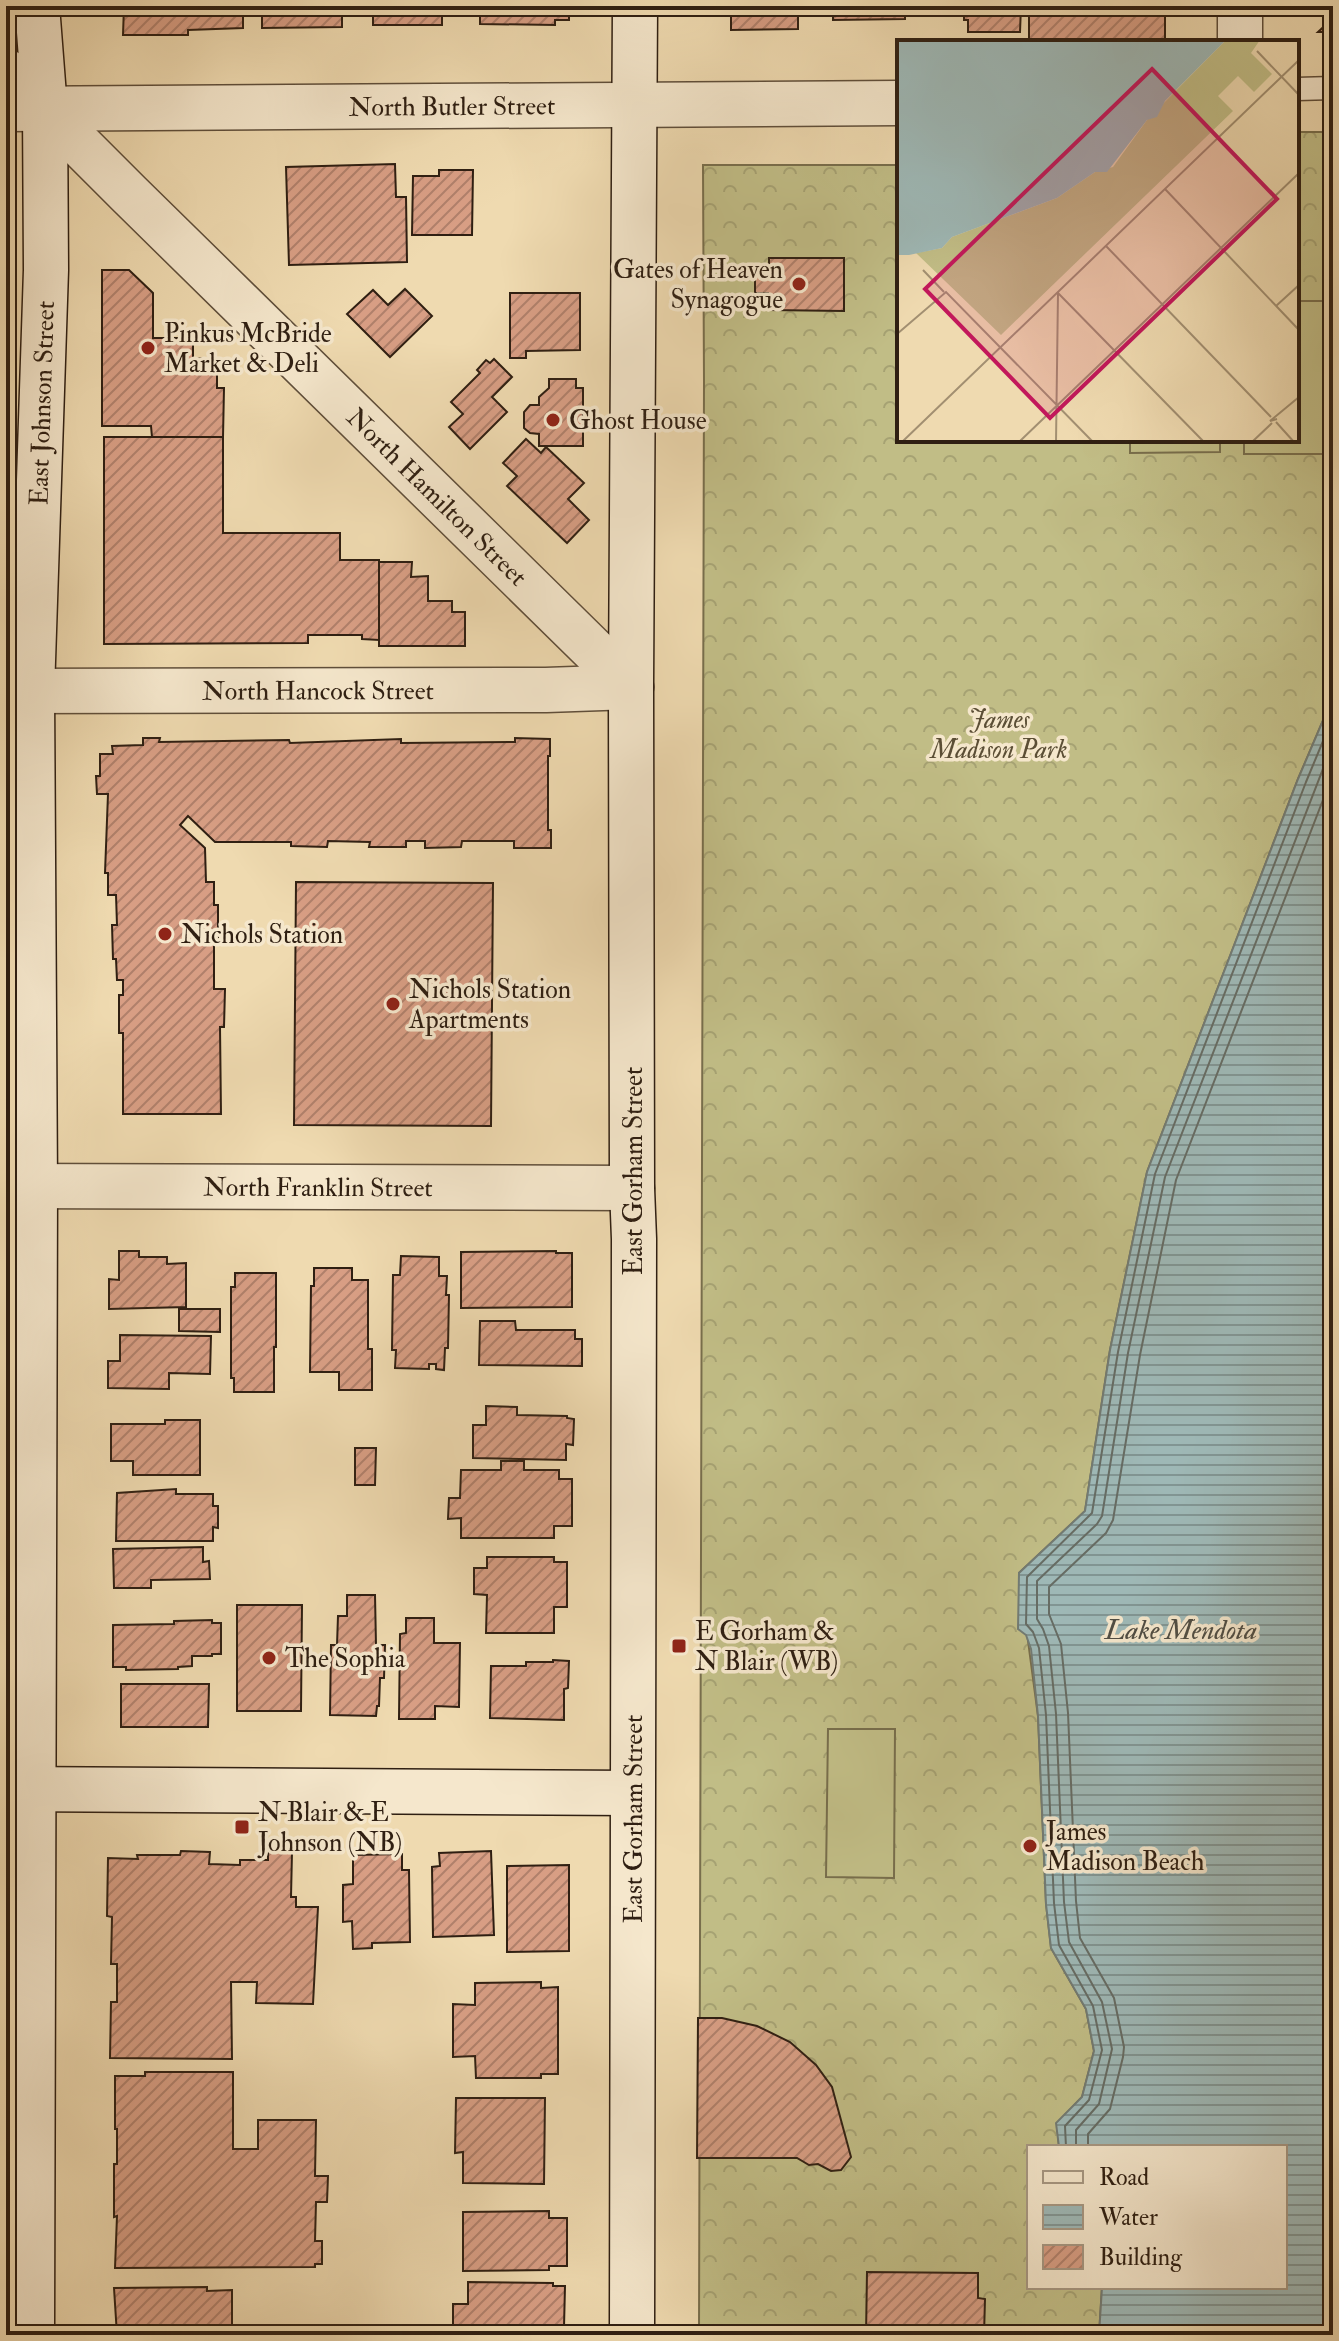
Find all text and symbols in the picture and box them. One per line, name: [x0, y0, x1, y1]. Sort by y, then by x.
inset map: [897, 40, 1299, 442]
street label: North Butler Street: [349, 90, 555, 124]
place label: Gates of Heaven Synagogue: [613, 254, 783, 316]
marker: Gates of Heaven Synagogue: [790, 275, 808, 293]
street label: East Johnson Street: [23, 300, 62, 506]
place label: Pinkus McBride Market & Deli: [164, 318, 332, 380]
marker: Pinkus McBride Market & Deli: [139, 339, 157, 357]
street label: North Hamilton Street: [340, 402, 534, 593]
place label: Ghost House: [569, 405, 707, 437]
marker: Ghost House: [544, 411, 562, 429]
street label: North Hancock Street: [202, 675, 434, 708]
park label: James Madison Park: [929, 704, 1068, 766]
place label: Nichols Station: [181, 919, 343, 951]
marker: Nichols Station: [156, 925, 174, 943]
place label: Nichols Station Apartments: [408, 974, 571, 1037]
marker: Nichols Station Apartments: [384, 995, 402, 1013]
street label: East Gorham Street: [618, 1067, 650, 1275]
street label: North Franklin Street: [203, 1172, 433, 1204]
water label: Lake Mendota: [1104, 1613, 1257, 1648]
place label: E Gorham & N Blair (WB): [695, 1616, 838, 1678]
marker: E Gorham & N Blair (WB): [670, 1637, 688, 1655]
place label: The Sophia: [285, 1643, 406, 1676]
marker: The Sophia: [260, 1649, 278, 1667]
street label: East Gorham Street: [618, 1714, 650, 1924]
place label: N Blair & E Johnson (NB): [257, 1797, 402, 1859]
place label: James Madison Beach: [1045, 1816, 1205, 1878]
marker: N Blair & E Johnson (NB): [233, 1818, 251, 1836]
marker: James Madison Beach: [1021, 1837, 1039, 1855]
legend: [1027, 2145, 1287, 2289]
text: Road: [1099, 2162, 1149, 2193]
text: Water: [1098, 2202, 1158, 2233]
text: Building: [1099, 2242, 1183, 2273]

